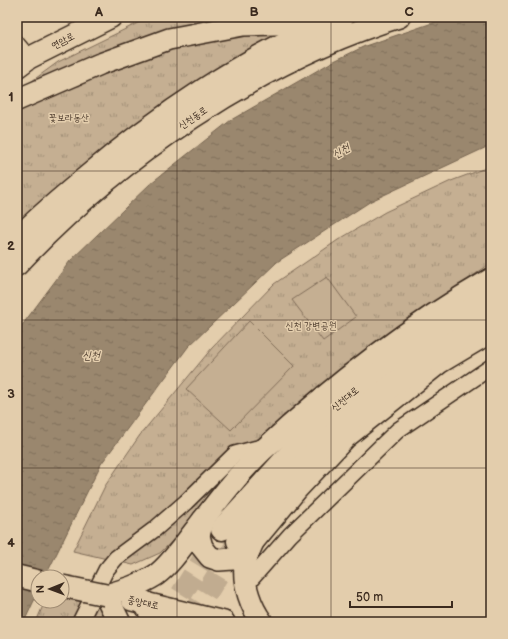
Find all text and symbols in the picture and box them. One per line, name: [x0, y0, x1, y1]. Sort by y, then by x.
text: A: [94, 4, 103, 20]
text: B: [249, 4, 259, 20]
text: C: [404, 4, 414, 20]
street label: 연암로: [50, 30, 76, 52]
text: 1: [8, 89, 14, 105]
street label: 신천동로: [176, 104, 210, 132]
park label: 꽃보라동산: [49, 112, 89, 124]
water label: 신천: [330, 140, 353, 161]
text: 2: [7, 238, 15, 254]
park label: 신천 강변공원: [286, 320, 336, 332]
water label: 신천: [82, 349, 101, 362]
street label: 신천대로: [329, 384, 361, 414]
text: 3: [7, 386, 15, 402]
text: 4: [7, 535, 15, 551]
north arrow: [30, 569, 70, 609]
scale bar: [350, 583, 452, 609]
text: N: [34, 585, 47, 593]
text: 50 m: [356, 590, 383, 605]
street label: 중앙대로: [126, 594, 160, 612]

